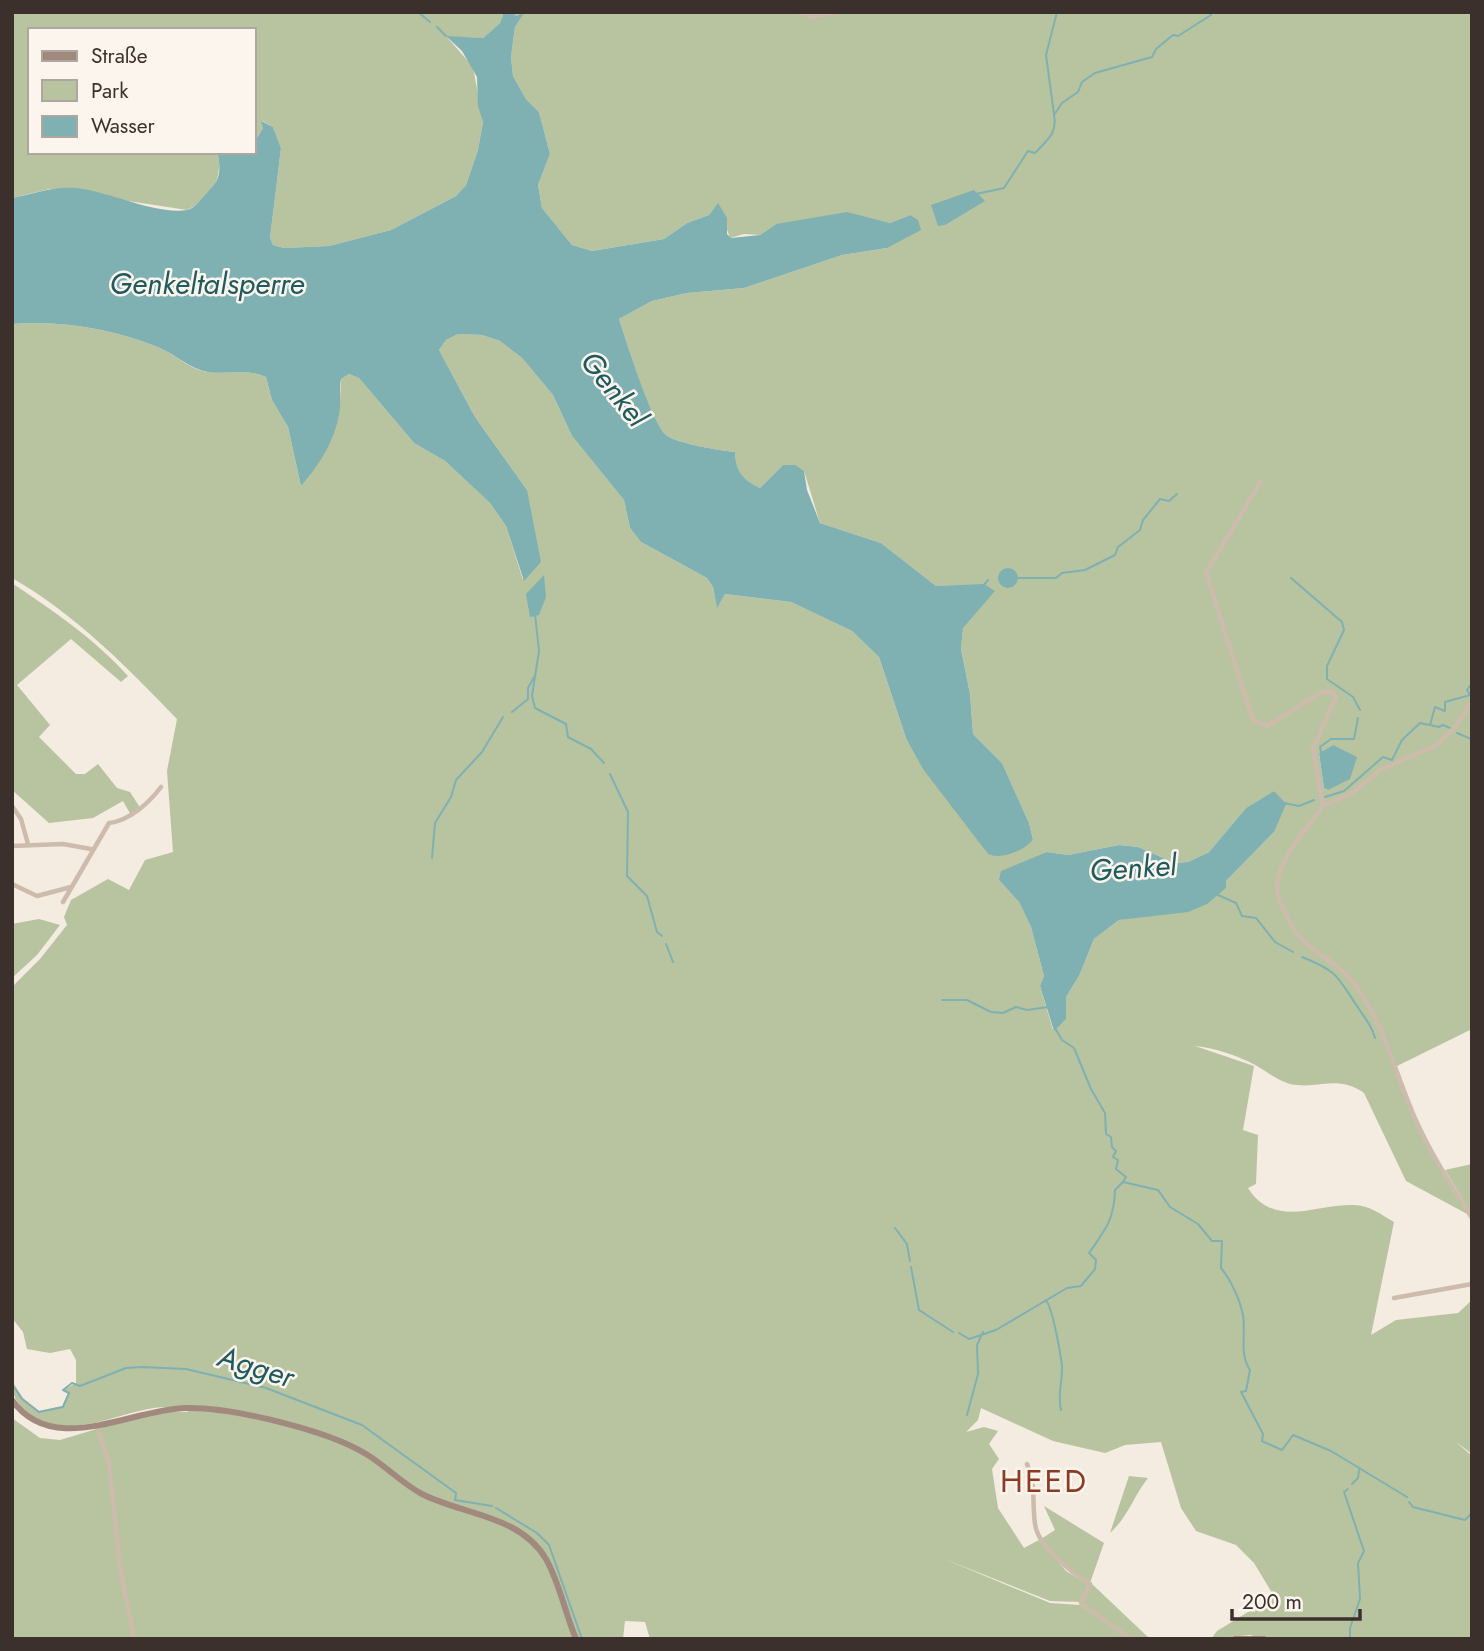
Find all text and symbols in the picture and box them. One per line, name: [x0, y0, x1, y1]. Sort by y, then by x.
legend: [28, 28, 256, 154]
text: Straße: [91, 41, 148, 71]
text: Park: [91, 76, 129, 106]
text: Wasser: [91, 111, 156, 141]
water label: Genkeltalsperre: [110, 262, 305, 305]
water label: Genkel: [570, 341, 659, 437]
water label: Genkel: [1088, 843, 1179, 892]
water label: Agger: [212, 1334, 301, 1399]
district label: HEED: [1000, 1458, 1088, 1504]
scale bar: [1232, 1578, 1360, 1622]
text: 200 m: [1242, 1587, 1302, 1617]

